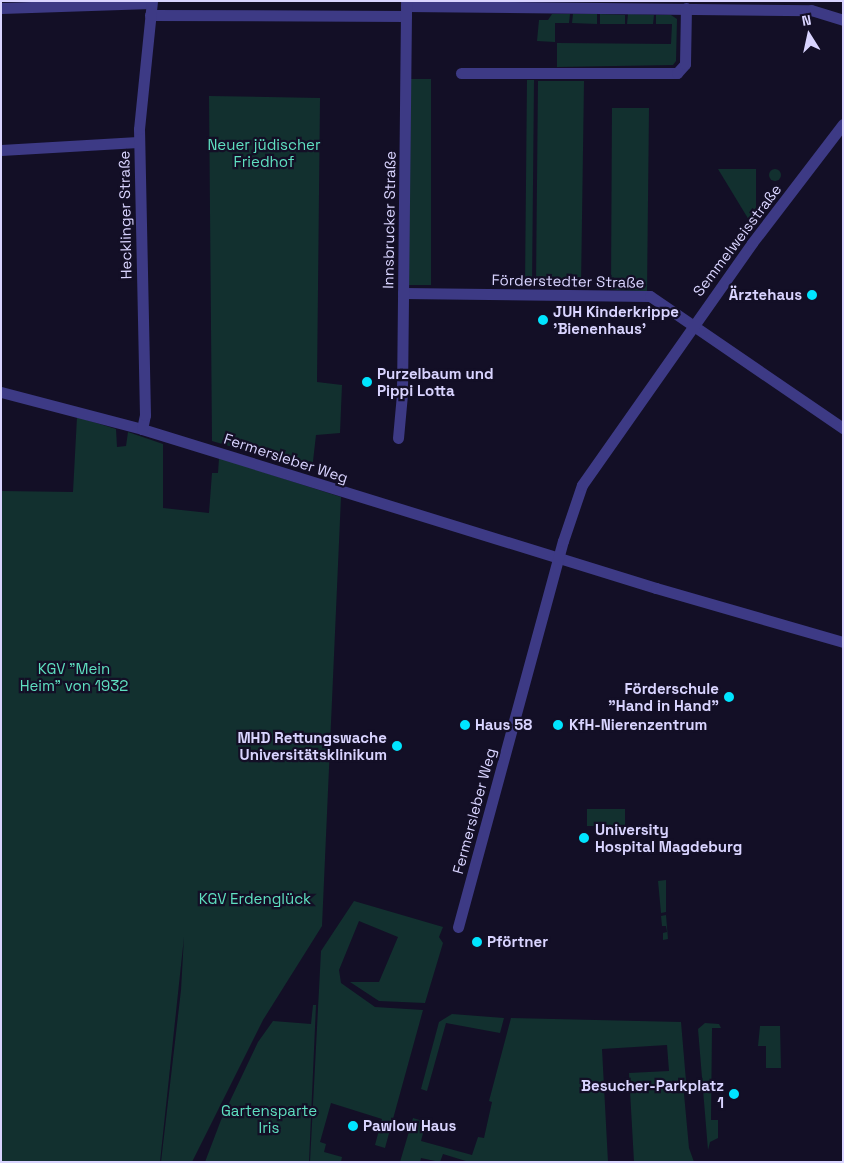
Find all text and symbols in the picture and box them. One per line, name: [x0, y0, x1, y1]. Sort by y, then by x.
north arrow: [784, 10, 834, 60]
text: N: [800, 11, 813, 30]
park label: Neuer jüdischer Friedhof: [207, 135, 321, 170]
street label: Hecklinger Straße: [115, 150, 135, 280]
street label: Innsbrucker Straße: [379, 151, 399, 289]
street label: Semmelweisstraße: [689, 180, 785, 300]
street label: Förderstedter Straße: [491, 271, 645, 291]
place label: Ärztehaus: [729, 286, 802, 304]
marker: Ärztehaus: [806, 289, 818, 301]
place label: JUH Kinderkrippe 'Bienenhaus': [553, 302, 679, 337]
marker: JUH Kinderkrippe 'Bienenhaus': [537, 314, 549, 326]
place label: Purzelbaum und Pippi Lotta: [377, 364, 493, 399]
marker: Purzelbaum und Pippi Lotta: [361, 376, 373, 388]
street label: Fermersleber Weg: [222, 429, 350, 487]
park label: KGV "Mein Heim" von 1932: [20, 659, 128, 694]
place label: Förderschule "Hand in Hand": [608, 679, 719, 714]
marker: Förderschule "Hand in Hand": [723, 691, 735, 703]
place label: Haus 58: [475, 716, 532, 734]
place label: KfH-Nierenzentrum: [569, 716, 707, 734]
marker: KfH-Nierenzentrum: [551, 718, 565, 732]
marker: Haus 58: [459, 719, 471, 731]
place label: MHD Rettungswache Universitätsklinikum: [237, 728, 387, 763]
marker: MHD Rettungswache Universitätsklinikum: [391, 740, 403, 752]
street label: Fermersleber Weg: [449, 746, 499, 876]
place label: University Hospital Magdeburg: [595, 820, 742, 855]
marker: University Hospital Magdeburg: [577, 831, 591, 845]
park label: KGV Erdenglück: [199, 890, 311, 908]
place label: Pförtner: [487, 933, 548, 951]
marker: Pförtner: [471, 936, 483, 948]
place label: Besucher-Parkplatz 1: [581, 1076, 724, 1111]
marker: Besucher-Parkplatz 1: [728, 1088, 740, 1100]
park label: Gartensparte Iris: [221, 1101, 317, 1136]
place label: Pawlow Haus: [363, 1117, 456, 1135]
marker: Pawlow Haus: [347, 1120, 359, 1132]

